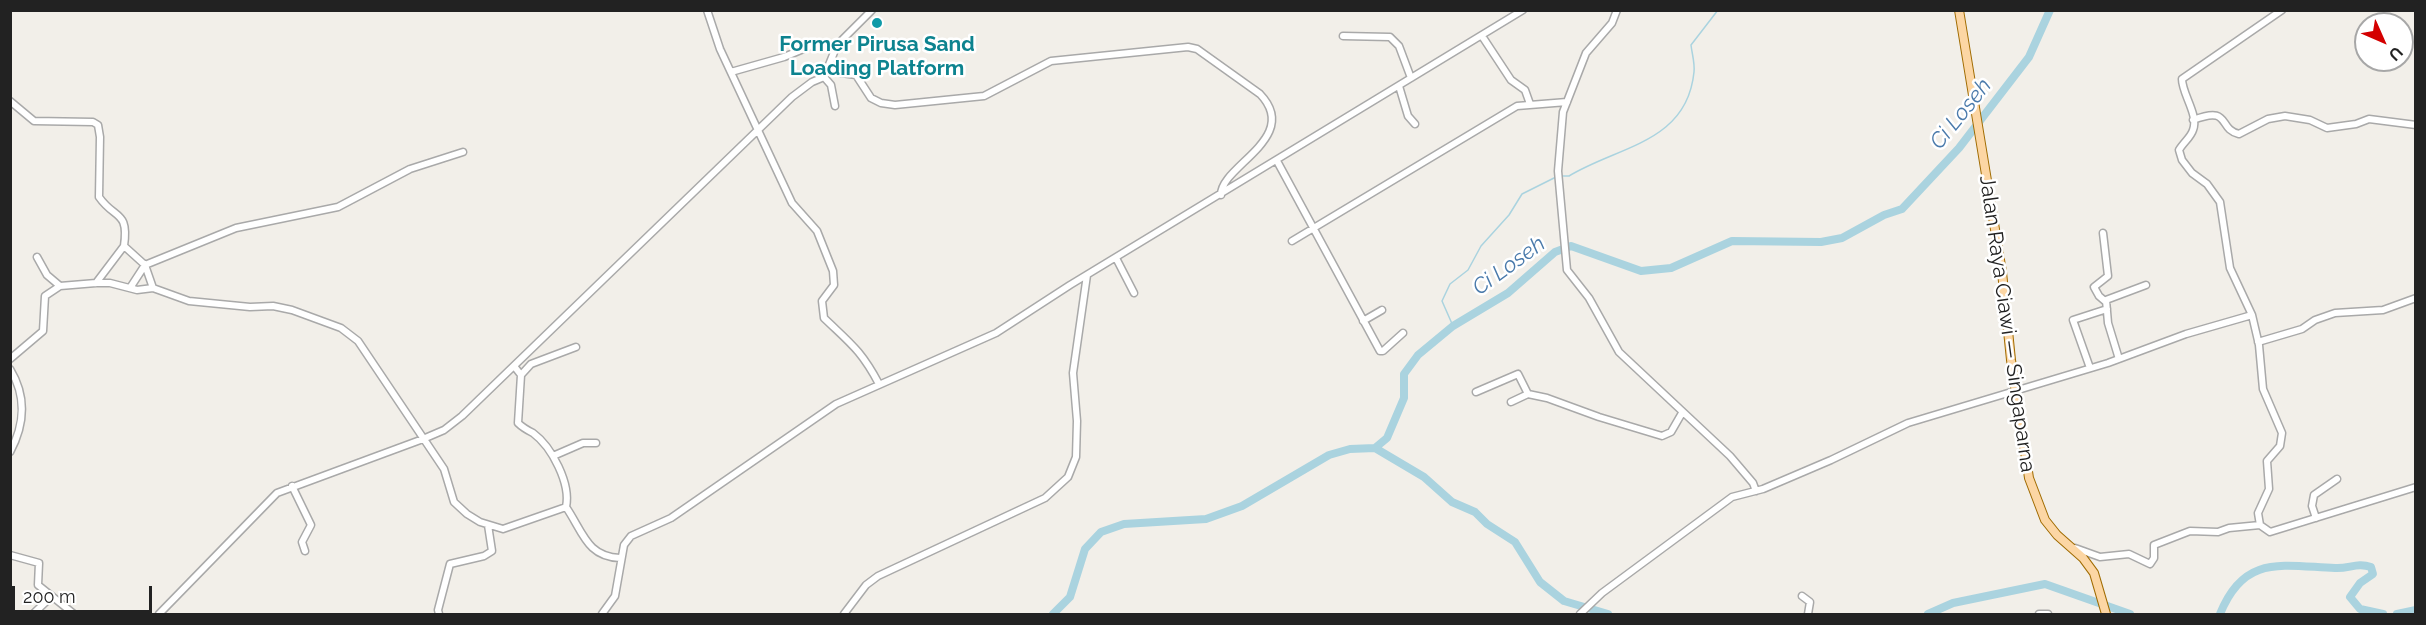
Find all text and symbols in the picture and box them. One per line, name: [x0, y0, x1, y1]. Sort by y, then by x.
north arrow: [2354, 12, 2414, 72]
marker: Former Pirusa Sand Loading Platform: [870, 16, 884, 30]
place label: Former Pirusa Sand Loading Platform: [779, 32, 975, 82]
text: U: [2385, 43, 2407, 65]
water label: Ci Loseh: [1925, 73, 1997, 155]
street label: Jalan Raya Ciawi — Singaparna: [1974, 174, 2040, 474]
water label: Ci Loseh: [1468, 231, 1550, 301]
scale bar: [15, 574, 154, 612]
text: 200 m: [23, 586, 76, 607]

